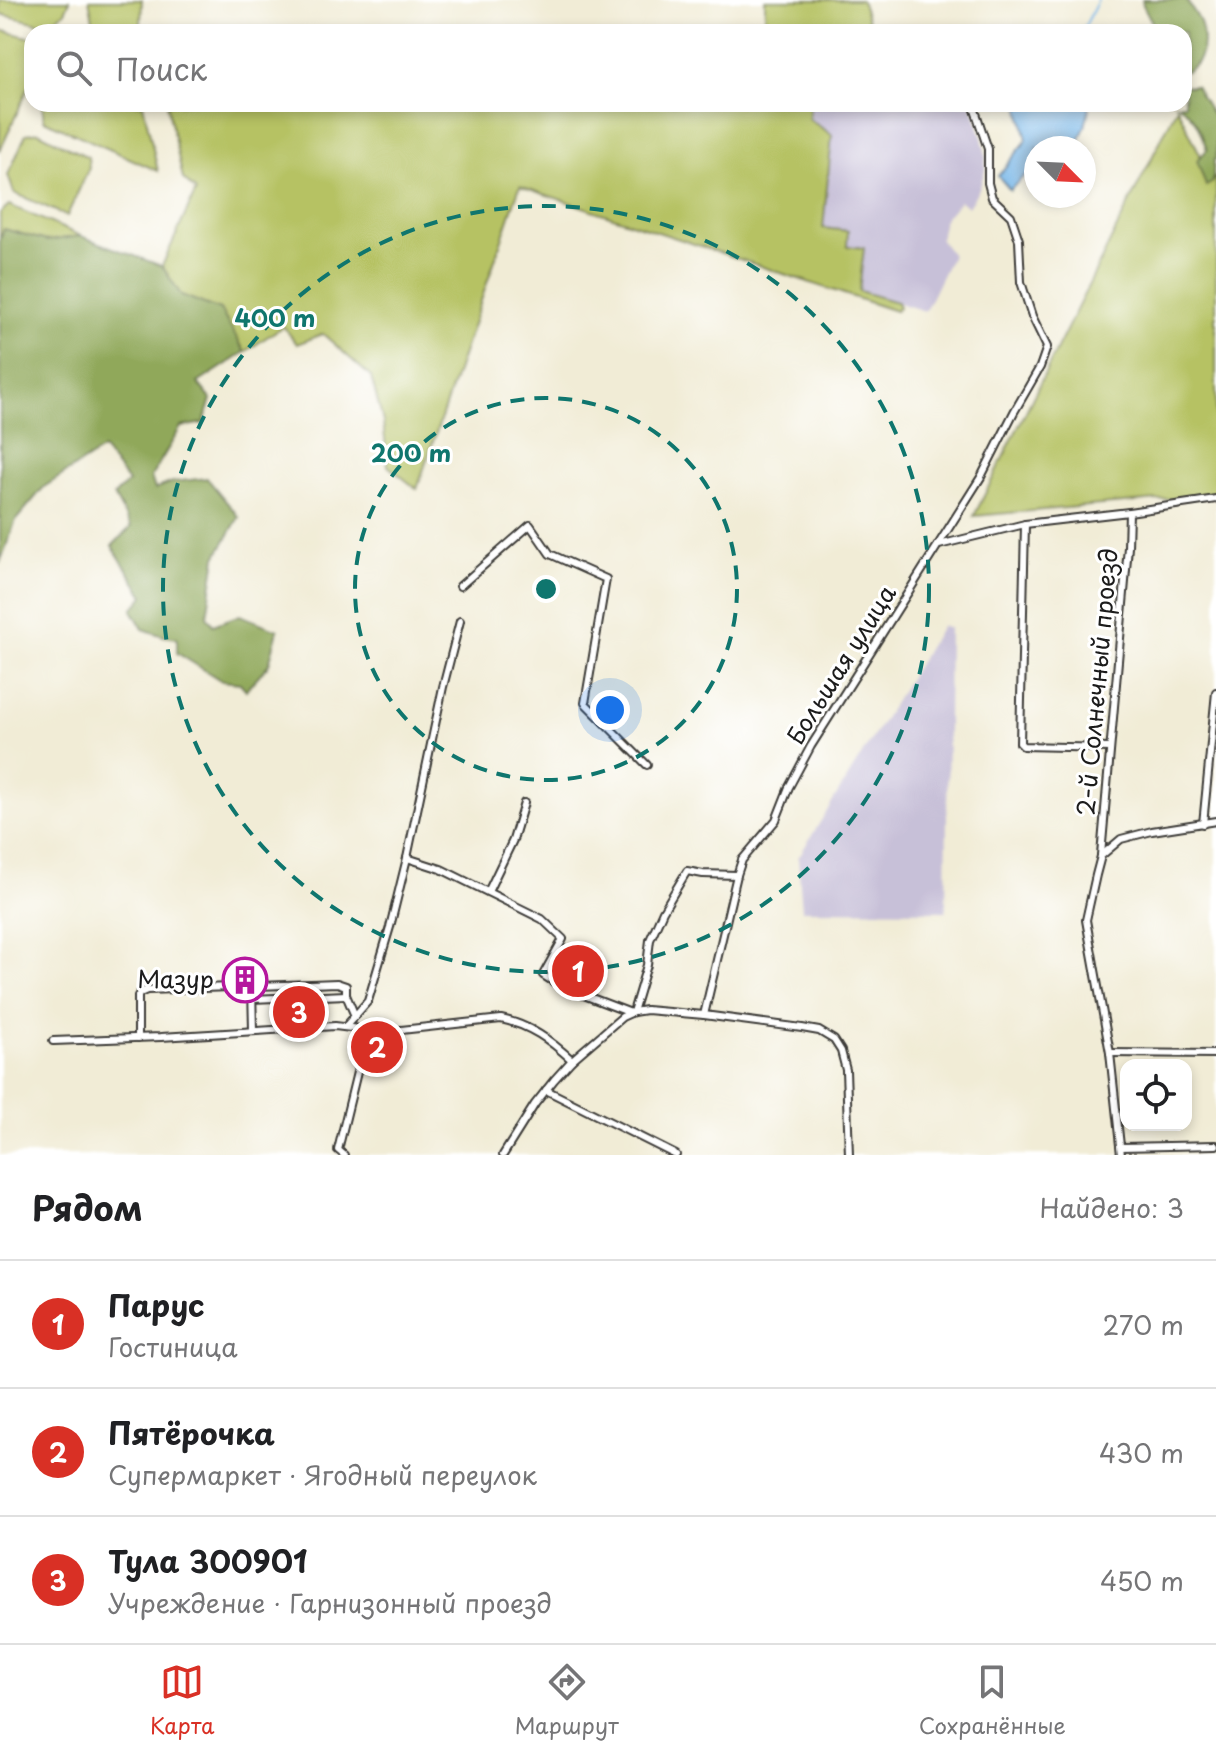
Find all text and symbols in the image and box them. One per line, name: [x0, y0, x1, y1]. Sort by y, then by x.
search box: [24, 24, 1192, 112]
icon: search: [52, 46, 96, 90]
text: Поиск: [116, 46, 207, 91]
north arrow: [1024, 136, 1096, 208]
text: 400 m: [234, 299, 316, 335]
text: 200 m: [371, 434, 451, 470]
street label: 2-й Солнечный проезд: [1066, 547, 1126, 817]
centre of rings: [532, 575, 560, 603]
street label: Большая улица: [777, 577, 904, 751]
your location: [590, 690, 630, 730]
pin: 1: [552, 941, 604, 1001]
building icon: Мазур: [221, 956, 269, 1004]
place label: Мазур: [137, 960, 214, 996]
pin: 3: [273, 982, 325, 1042]
pin: 2: [351, 1017, 403, 1077]
map controls: [1120, 1059, 1192, 1131]
button: locate: [1120, 1059, 1192, 1131]
text: Рядом: [32, 1181, 143, 1233]
text: Найдено: 3: [1040, 1188, 1184, 1227]
text: Парус: [108, 1282, 204, 1327]
text: 1: [52, 1305, 64, 1344]
text: 270 m: [1103, 1305, 1184, 1344]
text: Гостиница: [108, 1327, 238, 1366]
text: Пятёрочка: [108, 1410, 275, 1455]
text: 2: [49, 1433, 67, 1472]
text: 430 m: [1099, 1433, 1184, 1472]
text: Супермаркет · Ягодный переулок: [108, 1455, 537, 1494]
text: Тула 300901: [108, 1538, 307, 1583]
text: 3: [49, 1561, 67, 1600]
text: 450 m: [1100, 1561, 1184, 1600]
text: Учреждение · Гарнизонный проезд: [108, 1583, 552, 1622]
tab: Карта: [150, 1660, 215, 1741]
tab: Маршрут: [515, 1660, 619, 1741]
tab: Сохранённые: [919, 1660, 1066, 1741]

